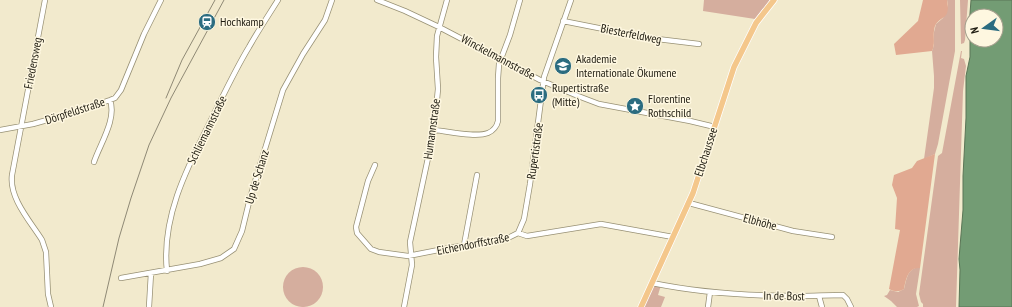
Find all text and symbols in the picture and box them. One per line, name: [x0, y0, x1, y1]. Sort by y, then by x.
north arrow: [964, 8, 1004, 48]
station icon: Hochkamp: [197, 12, 217, 32]
place label: Hochkamp: [220, 14, 264, 29]
street label: Biesterfeldweg: [599, 20, 663, 47]
text: N: [967, 26, 982, 35]
street label: Winckelmannstraße: [459, 31, 538, 82]
street label: Friedensweg: [20, 36, 45, 90]
place label: Akademie Internationale Ökumene: [576, 51, 677, 80]
school or university icon: Akademie Internationale Ökumene: [553, 56, 573, 76]
place label: Rupertistraße (Mitte): [552, 80, 609, 109]
bus stop icon: Rupertistraße (Mitte): [529, 85, 549, 105]
place label: Florentine Rothschild: [648, 91, 691, 120]
street label: Schliemannstraße: [183, 93, 230, 167]
street label: Dörpfeldstraße: [43, 94, 107, 127]
place icon: Florentine Rothschild: [625, 96, 645, 116]
street label: Humannstraße: [420, 98, 443, 160]
street label: Rupertistraße: [523, 122, 546, 180]
street label: Elbchaussee: [691, 125, 720, 178]
street label: Up de Schanz: [241, 148, 272, 206]
street label: Elbhöhe: [742, 210, 778, 233]
street label: Eichendorffstraße: [435, 229, 511, 258]
street label: In de Bost: [763, 288, 806, 303]

